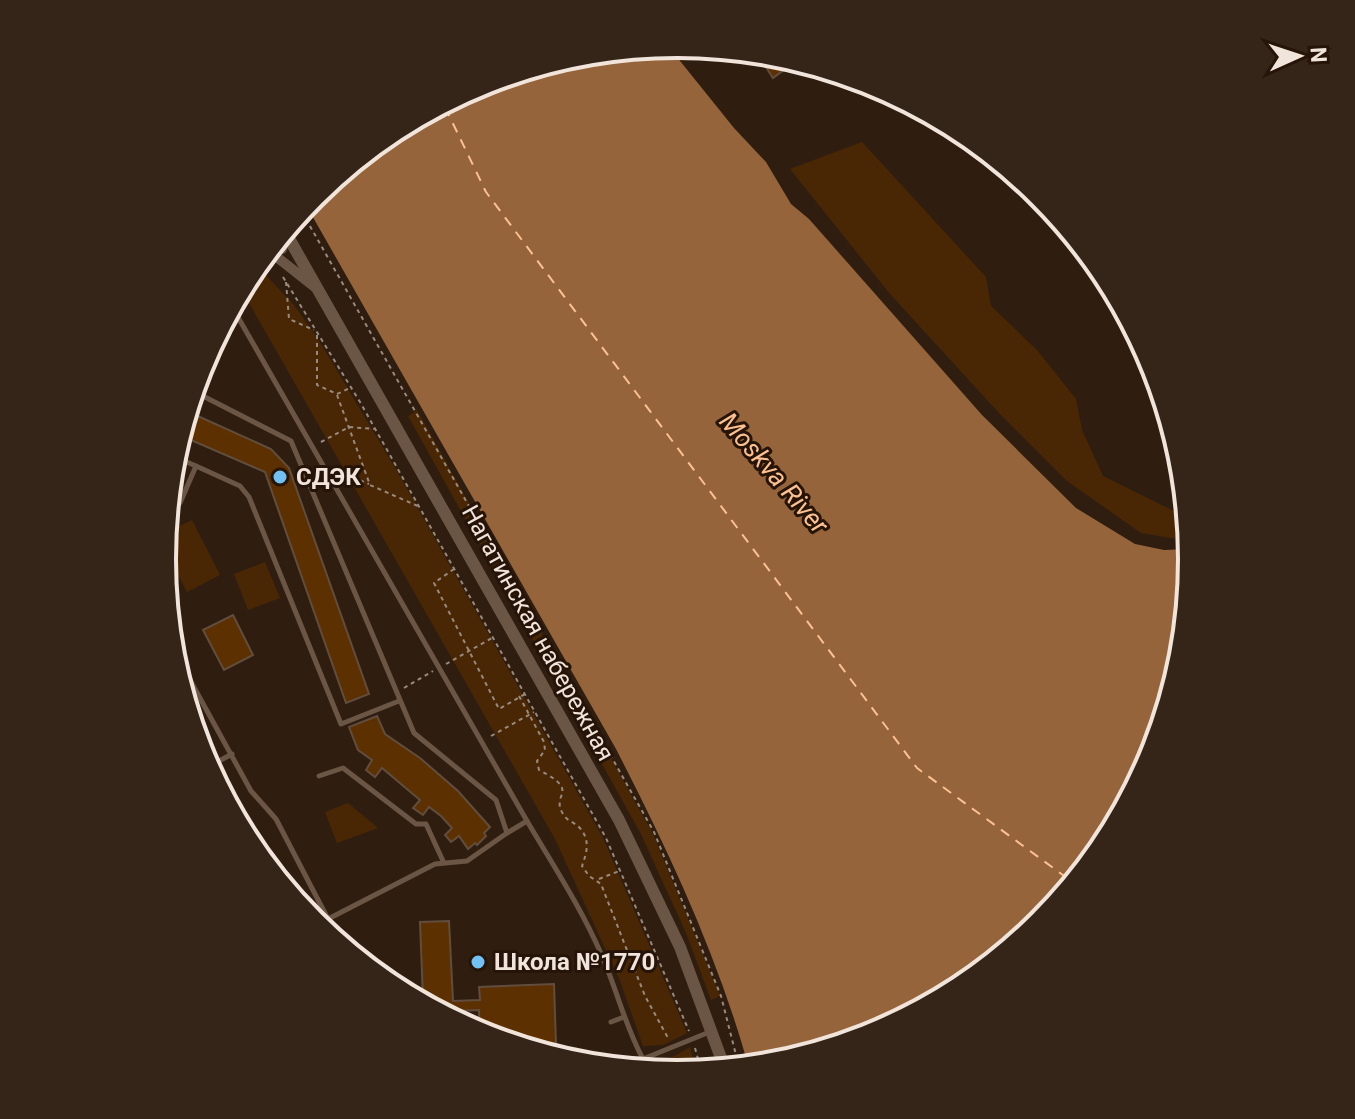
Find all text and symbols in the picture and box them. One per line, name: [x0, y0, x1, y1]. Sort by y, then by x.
north arrow: [1259, 16, 1339, 96]
text: N: [1306, 47, 1331, 63]
water label: Moskva River: [713, 407, 835, 541]
place label: СДЭК: [296, 463, 361, 491]
marker: СДЭК: [271, 468, 289, 486]
street label: Нагатинская набережная: [456, 500, 620, 766]
place label: Школа №1770: [494, 948, 655, 976]
marker: Школа №1770: [469, 953, 487, 971]

